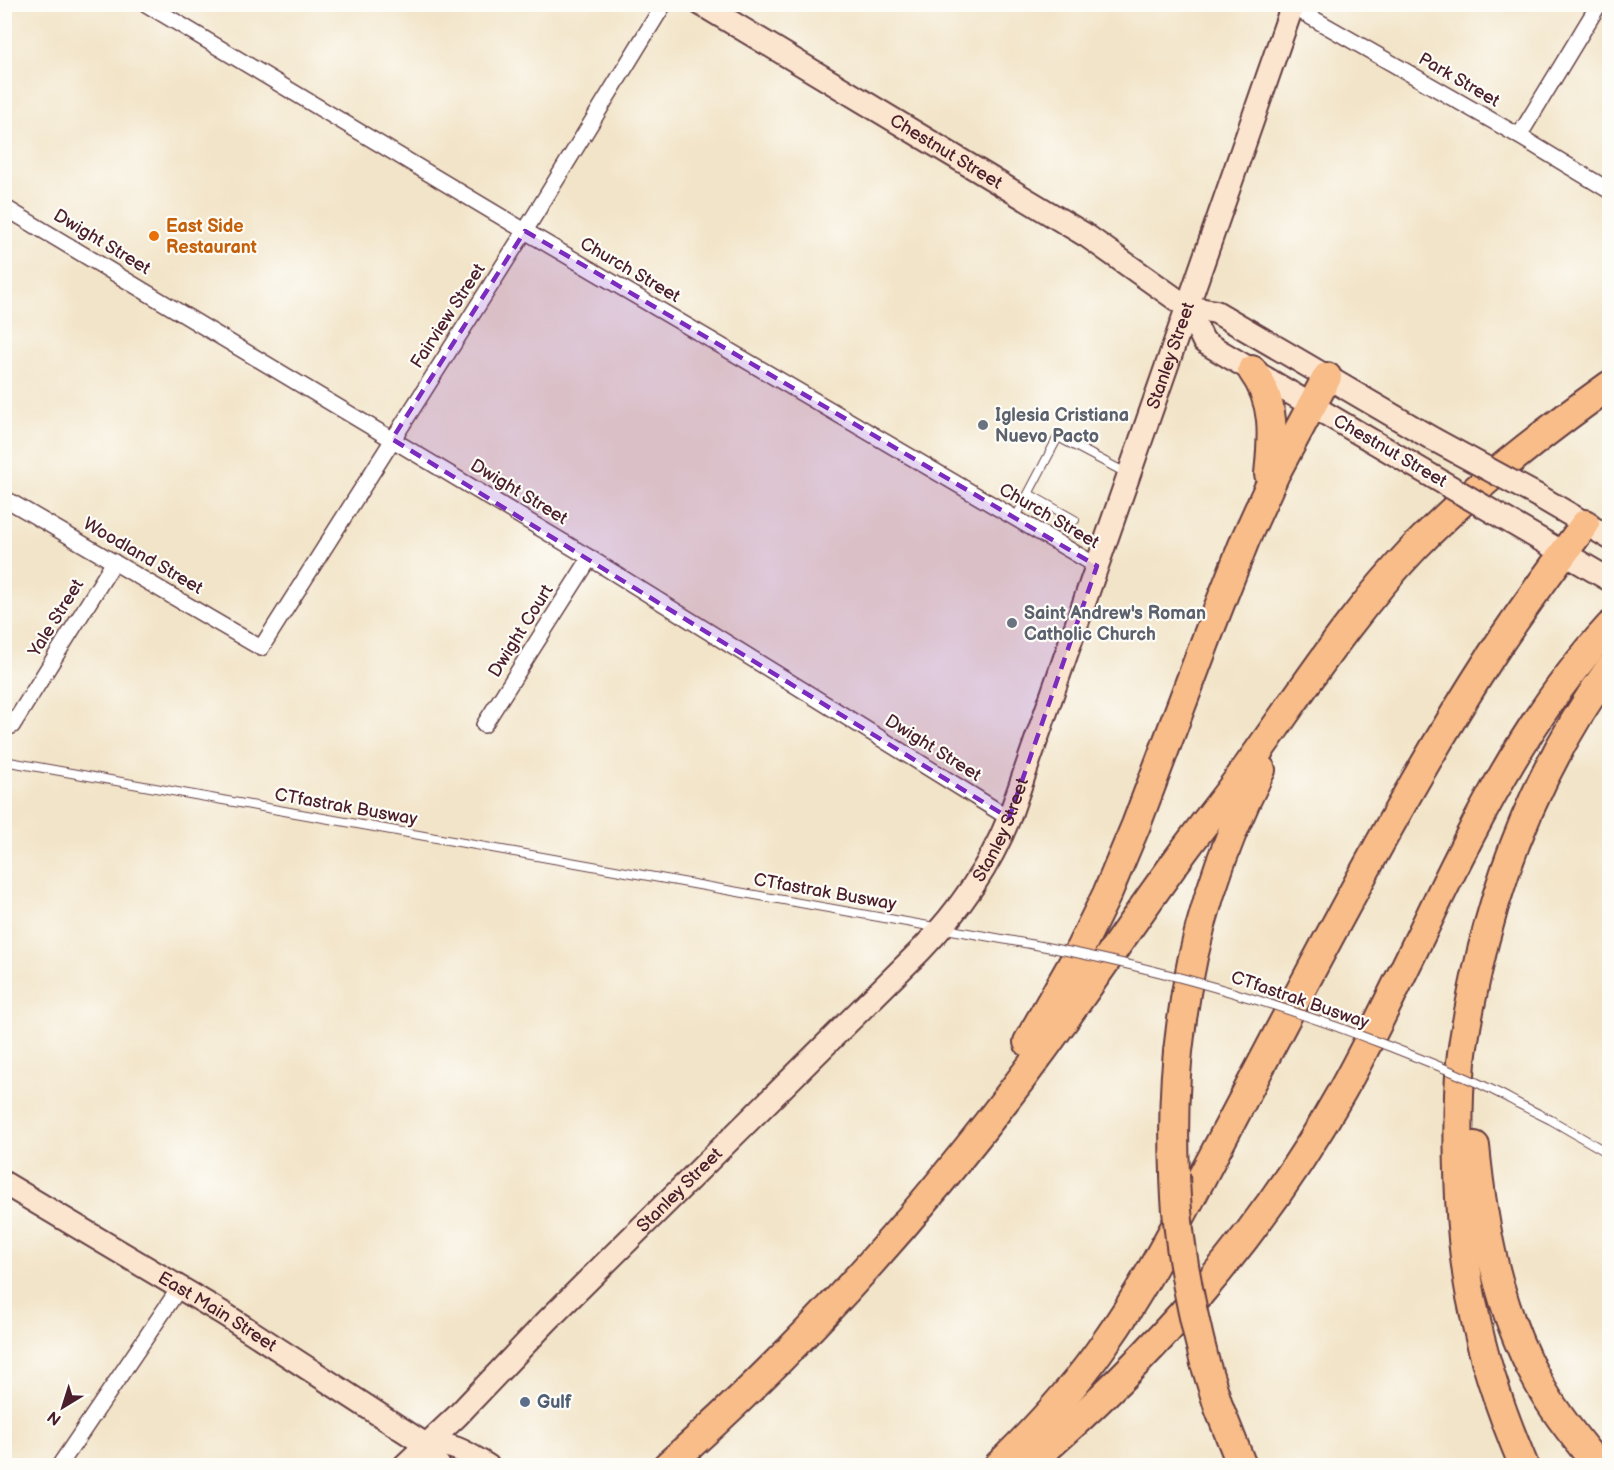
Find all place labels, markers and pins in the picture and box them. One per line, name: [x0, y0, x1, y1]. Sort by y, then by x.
place label: East Side Restaurant: [166, 216, 257, 258]
marker: East Side Restaurant: [147, 229, 161, 243]
place label: Iglesia Cristiana Nuevo Pacto: [995, 405, 1129, 447]
marker: Iglesia Cristiana Nuevo Pacto: [976, 418, 990, 432]
place label: Saint Andrew's Roman Catholic Church: [1024, 603, 1206, 645]
marker: Saint Andrew's Roman Catholic Church: [1005, 616, 1019, 630]
place label: Gulf: [537, 1392, 572, 1413]
marker: Gulf: [518, 1395, 532, 1409]

